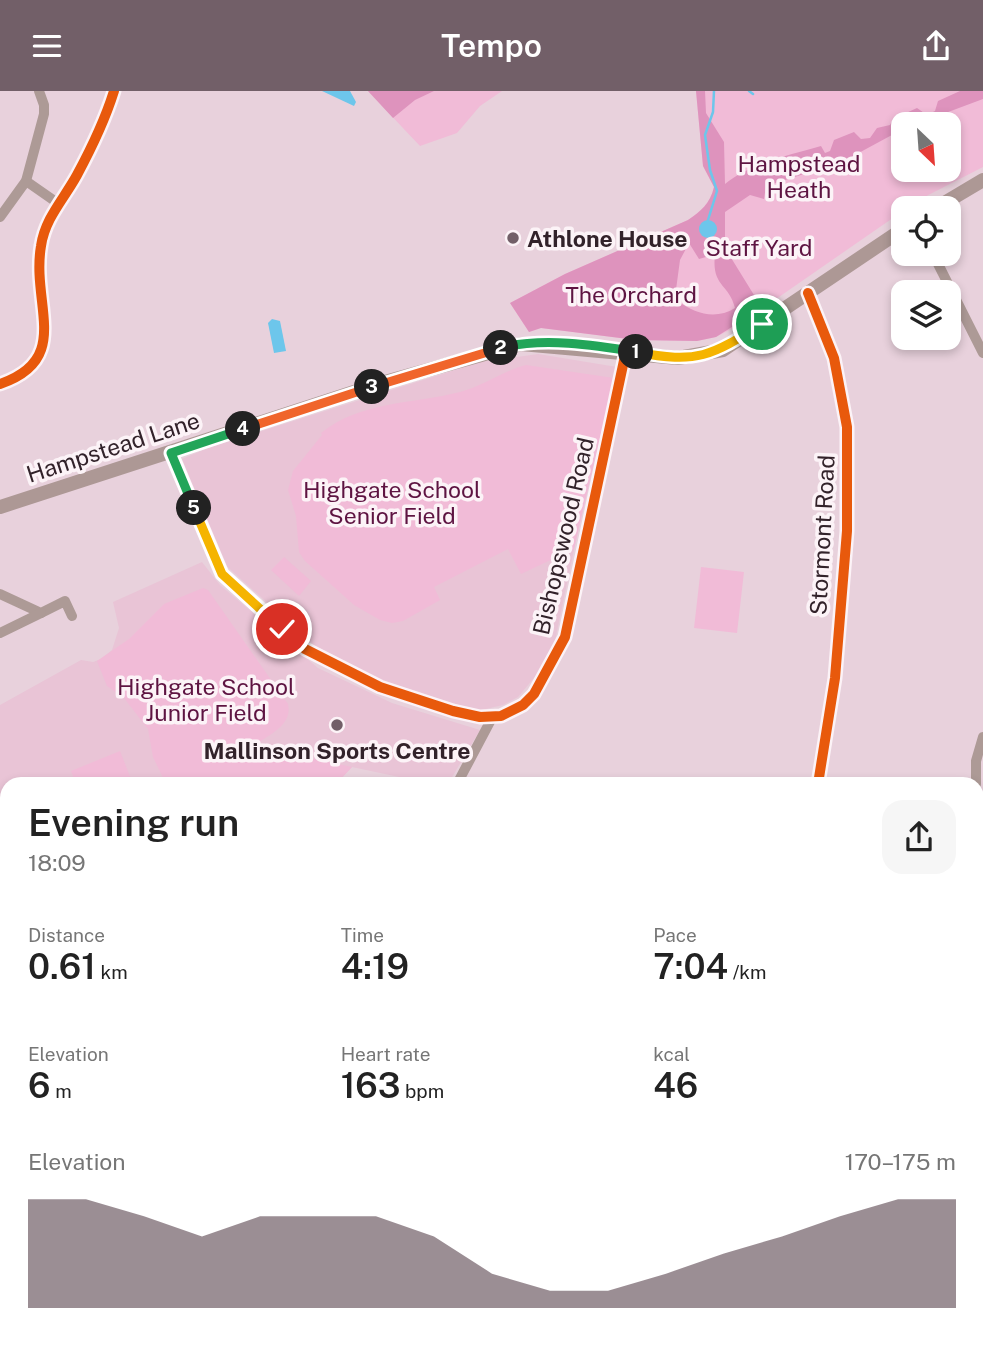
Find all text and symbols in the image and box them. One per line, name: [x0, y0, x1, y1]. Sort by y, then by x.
icon: menu: [28, 27, 66, 65]
text: Tempo: [441, 27, 542, 64]
icon: share: [917, 27, 955, 65]
north arrow: [891, 112, 961, 182]
map controls: [891, 112, 961, 350]
park label: Hampstead Heath: [737, 150, 861, 203]
button: locate: [891, 196, 961, 266]
place label: Athlone House: [527, 225, 688, 252]
marker: Athlone House: [505, 230, 521, 246]
park label: Staff Yard: [705, 234, 813, 261]
button: layers: [891, 280, 961, 350]
park label: The Orchard: [565, 281, 697, 308]
pin: [732, 294, 792, 354]
icon: arrive: [743, 305, 781, 343]
pin: 2: [484, 331, 518, 365]
pin: 1: [618, 335, 654, 369]
text: 2: [494, 336, 507, 358]
text: 1: [631, 340, 640, 362]
pin: 3: [354, 369, 390, 405]
text: 3: [365, 375, 378, 397]
street label: Hampstead Lane: [23, 406, 203, 488]
pin: 4: [226, 411, 260, 447]
text: 4: [236, 417, 249, 439]
street label: Bishopswood Road: [527, 435, 599, 637]
street label: Stormont Road: [804, 454, 840, 616]
park label: Highgate School Senior Field: [303, 476, 481, 529]
pin: 5: [176, 491, 212, 525]
text: 5: [187, 496, 200, 518]
pin: [252, 599, 312, 659]
icon: check: [263, 610, 301, 648]
park label: Highgate School Junior Field: [117, 673, 295, 726]
marker: Mallinson Sports Centre: [329, 717, 345, 733]
place label: Mallinson Sports Centre: [203, 737, 471, 764]
text: Evening run: [28, 800, 239, 845]
button: share: [882, 800, 956, 874]
text: 18:09: [28, 849, 86, 876]
text: Distance: [28, 924, 105, 946]
text: Time: [341, 924, 384, 946]
text: Pace: [653, 924, 697, 946]
text: 0.61: [28, 946, 96, 987]
text: 4:19: [341, 946, 409, 987]
text: 7:04: [653, 946, 728, 987]
text: km: [96, 961, 128, 983]
text: /km: [728, 961, 766, 983]
text: Elevation: [28, 1043, 109, 1065]
text: Heart rate: [341, 1043, 430, 1065]
text: kcal: [653, 1043, 690, 1065]
text: 6: [28, 1065, 51, 1106]
text: 163: [341, 1065, 400, 1106]
text: 46: [653, 1065, 698, 1106]
text: m: [51, 1080, 72, 1102]
text: bpm: [400, 1080, 444, 1102]
text: Elevation: [28, 1148, 126, 1175]
text: 170–175 m: [845, 1148, 956, 1175]

